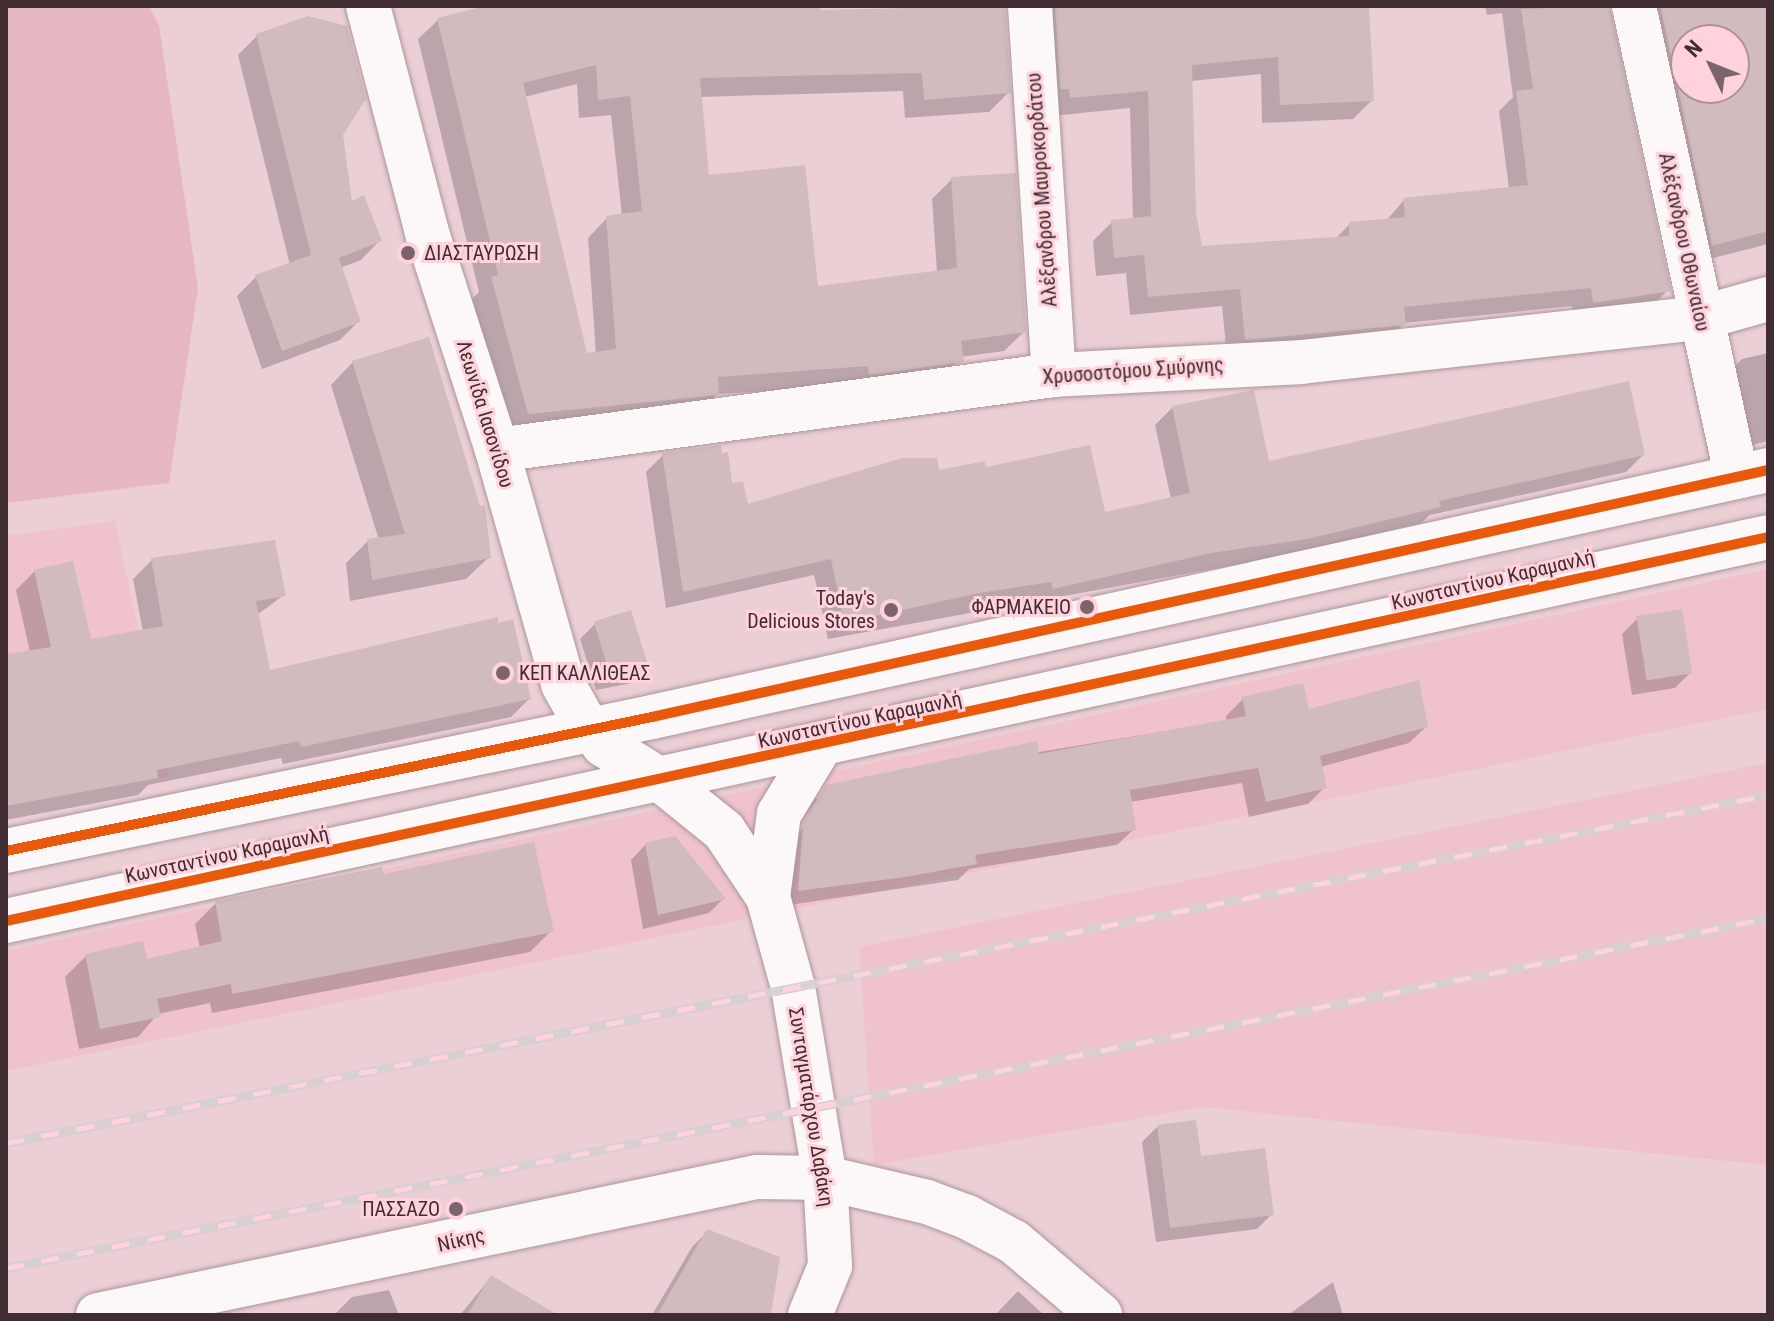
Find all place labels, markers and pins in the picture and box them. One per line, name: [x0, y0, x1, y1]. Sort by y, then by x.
place label: ΔΙΑΣΤΑΥΡΩΣΗ: [424, 241, 539, 265]
marker: ΔΙΑΣΤΑΥΡΩΣΗ: [399, 244, 417, 262]
place label: Today's Delicious Stores: [747, 586, 875, 633]
place label: ΦΑΡΜΑΚΕΙΟ: [972, 595, 1071, 619]
marker: ΦΑΡΜΑΚΕΙΟ: [1078, 598, 1096, 616]
marker: Today's Delicious Stores: [882, 601, 900, 619]
place label: ΚΕΠ ΚΑΛΛΙΘΕΑΣ: [519, 661, 651, 685]
marker: ΚΕΠ ΚΑΛΛΙΘΕΑΣ: [494, 664, 512, 682]
place label: ΠΑΣΣΑΖΟ: [362, 1197, 440, 1221]
marker: ΠΑΣΣΑΖΟ: [447, 1200, 465, 1218]

